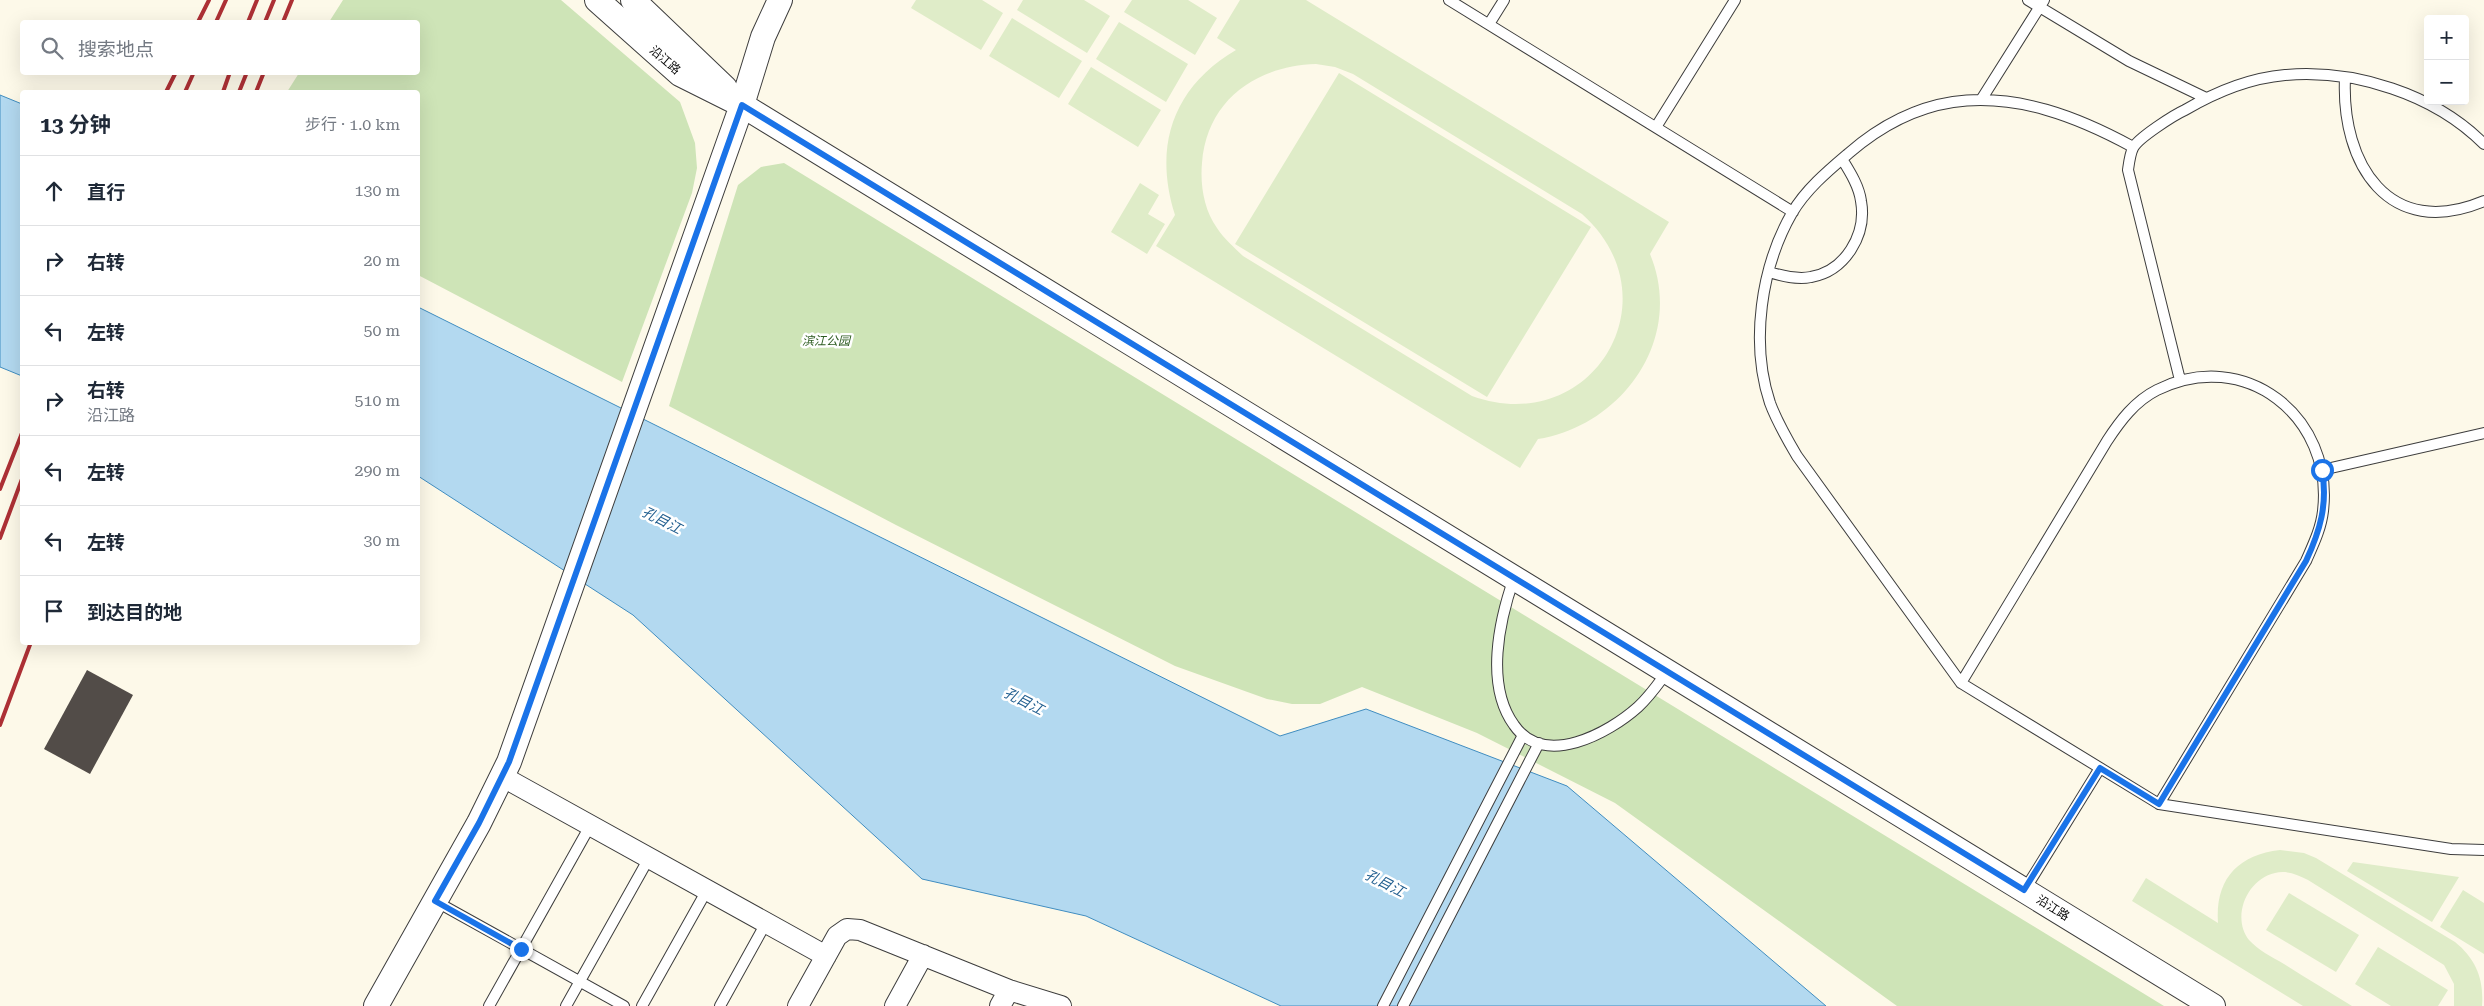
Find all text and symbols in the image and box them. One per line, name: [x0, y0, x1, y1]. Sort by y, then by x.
map controls: [2424, 15, 2469, 105]
button: +: [2424, 15, 2469, 60]
search box: [20, 20, 420, 75]
icon: search: [38, 34, 66, 62]
text: 搜索地点: [78, 38, 154, 61]
street label: 沿江路: [647, 43, 683, 77]
button: −: [2424, 60, 2469, 105]
text: 13 分钟: [40, 113, 111, 137]
text: 步行 · 1.0 km: [305, 115, 400, 134]
icon: ahead: [40, 177, 68, 205]
text: 直行: [87, 181, 125, 204]
text: 130 m: [354, 181, 400, 200]
icon: right: [40, 247, 68, 275]
text: 右转: [87, 251, 125, 274]
text: 20 m: [363, 251, 400, 270]
icon: left: [40, 317, 68, 345]
text: 左转: [87, 321, 125, 344]
text: 50 m: [363, 321, 400, 340]
park label: 滨江公园: [802, 334, 852, 348]
text: 右转: [87, 379, 125, 402]
icon: right: [40, 387, 68, 415]
text: 510 m: [354, 391, 400, 410]
text: 沿江路: [87, 406, 135, 425]
icon: left: [40, 457, 68, 485]
route start: [2311, 459, 2334, 482]
text: 左转: [87, 461, 125, 484]
text: 290 m: [354, 461, 400, 480]
water label: 孔目江: [640, 503, 686, 538]
icon: left: [40, 527, 68, 555]
text: 左转: [87, 531, 125, 554]
text: 30 m: [363, 531, 400, 550]
icon: arrive: [40, 597, 68, 625]
text: 到达目的地: [87, 601, 182, 624]
water label: 孔目江: [1002, 684, 1048, 719]
water label: 孔目江: [1363, 866, 1409, 901]
street label: 沿江路: [2034, 893, 2072, 923]
route end: [510, 938, 533, 961]

